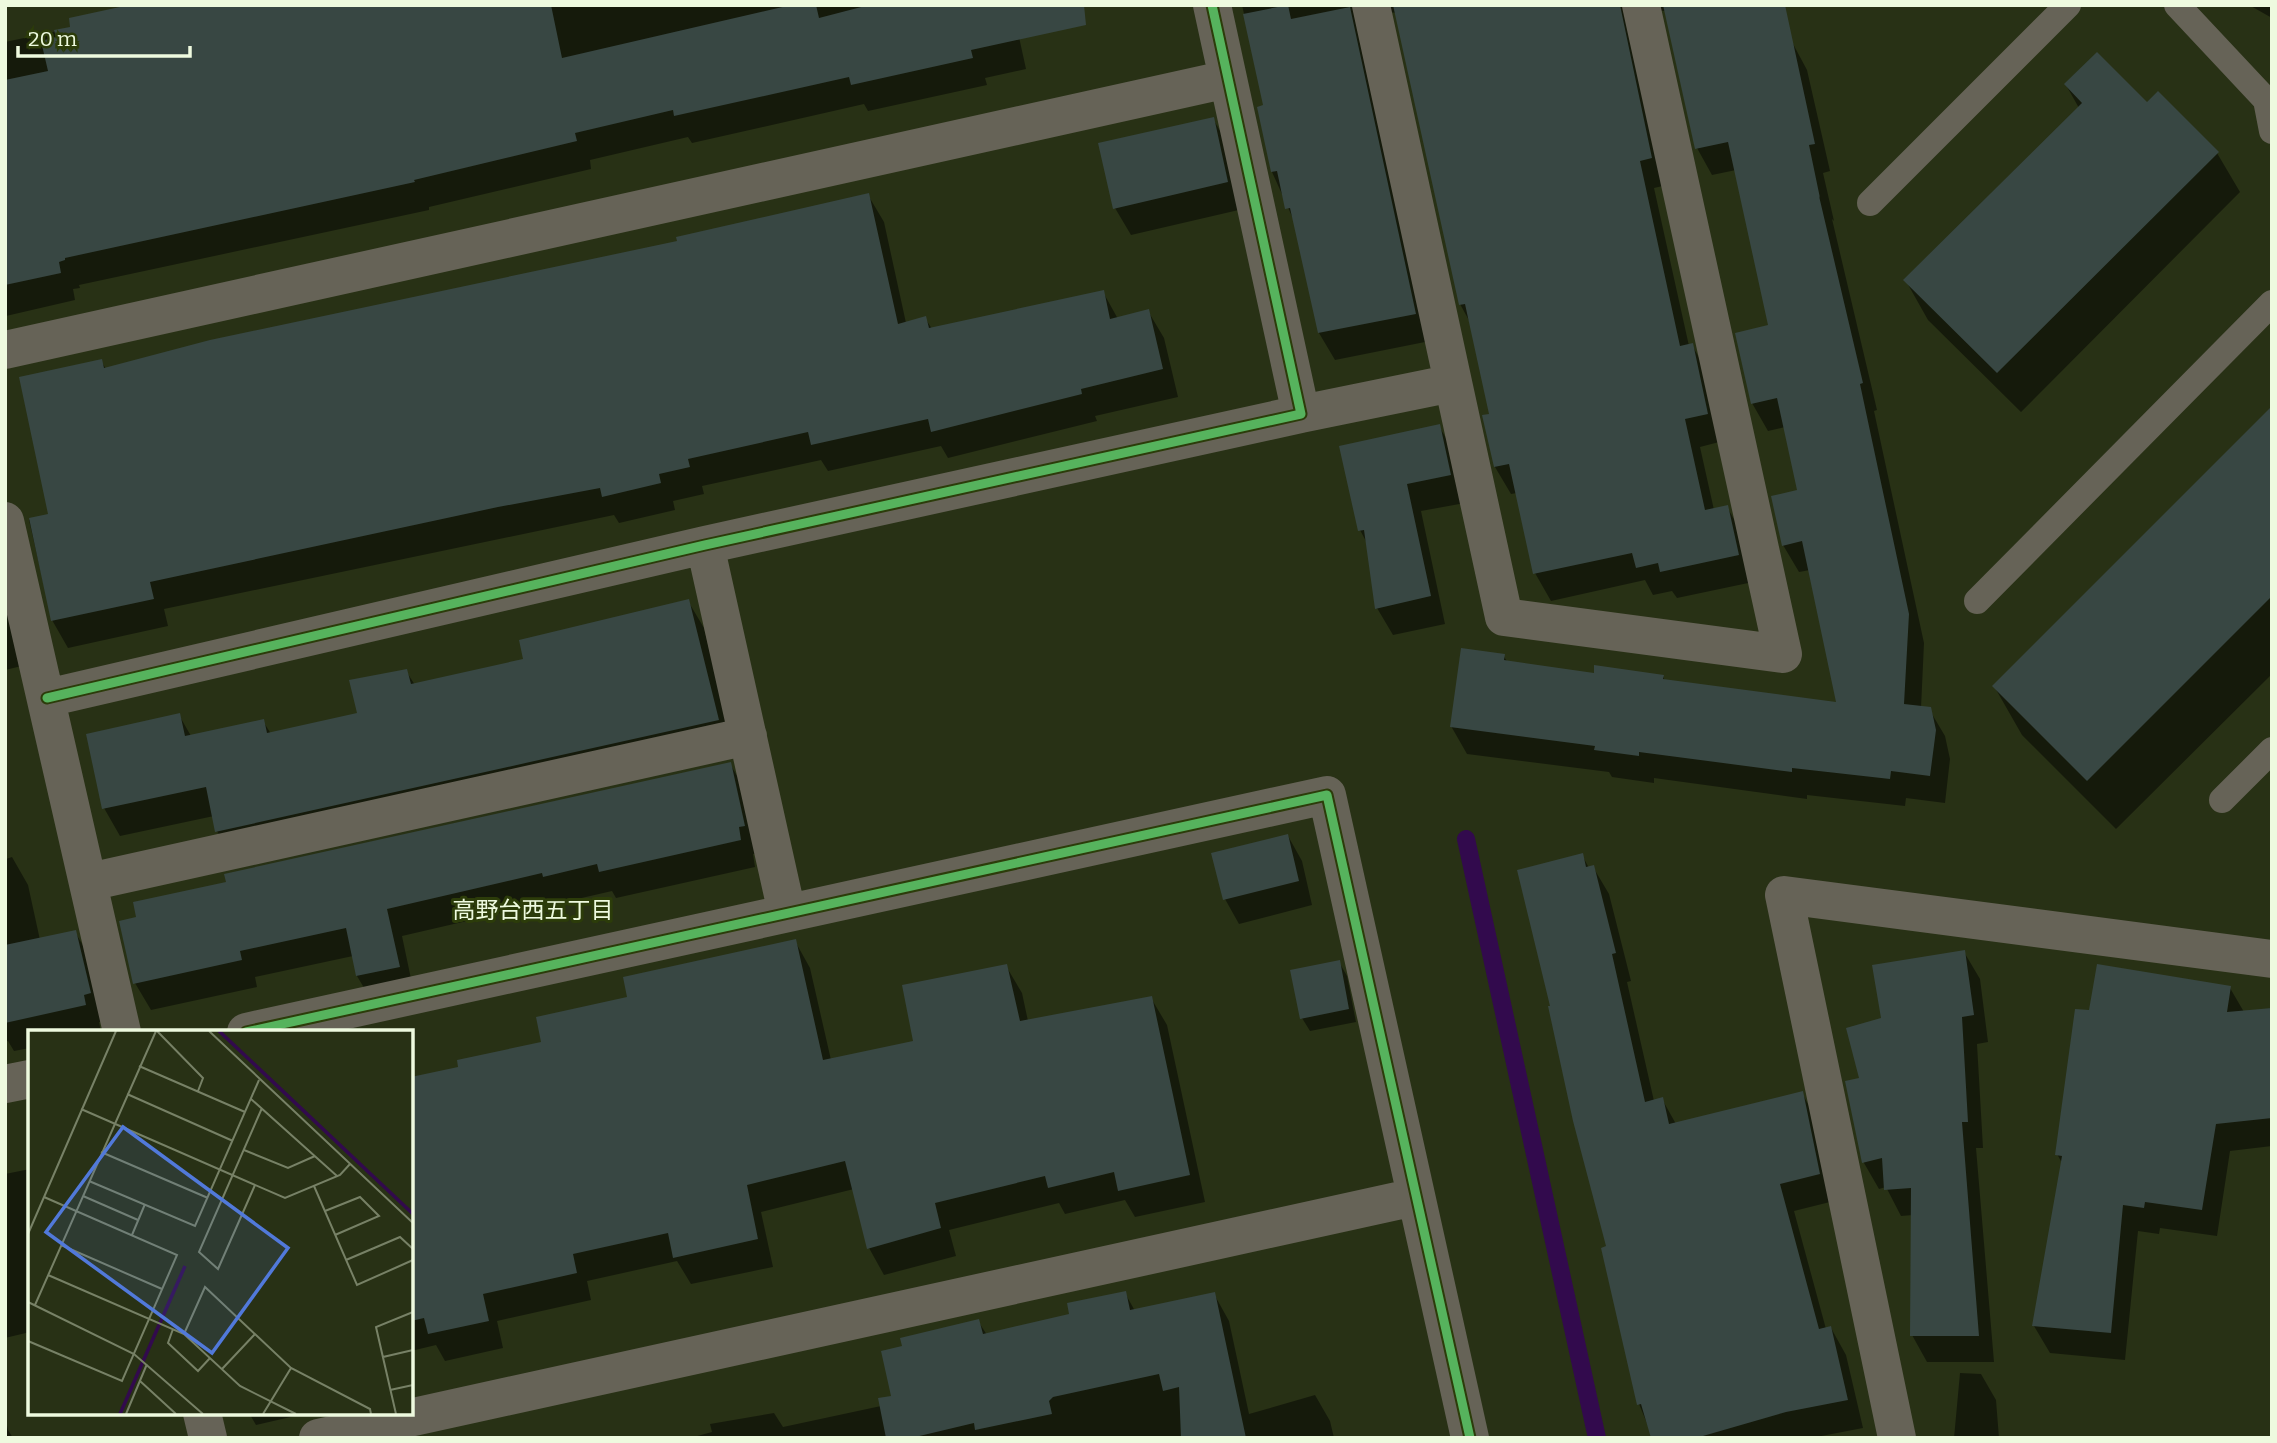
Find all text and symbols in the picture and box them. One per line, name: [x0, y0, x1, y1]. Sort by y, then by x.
scale bar: [18, 14, 189, 58]
text: 20 m: [28, 26, 77, 52]
district label: 高野台西五丁目: [453, 896, 614, 924]
inset map: [28, 1030, 413, 1415]

